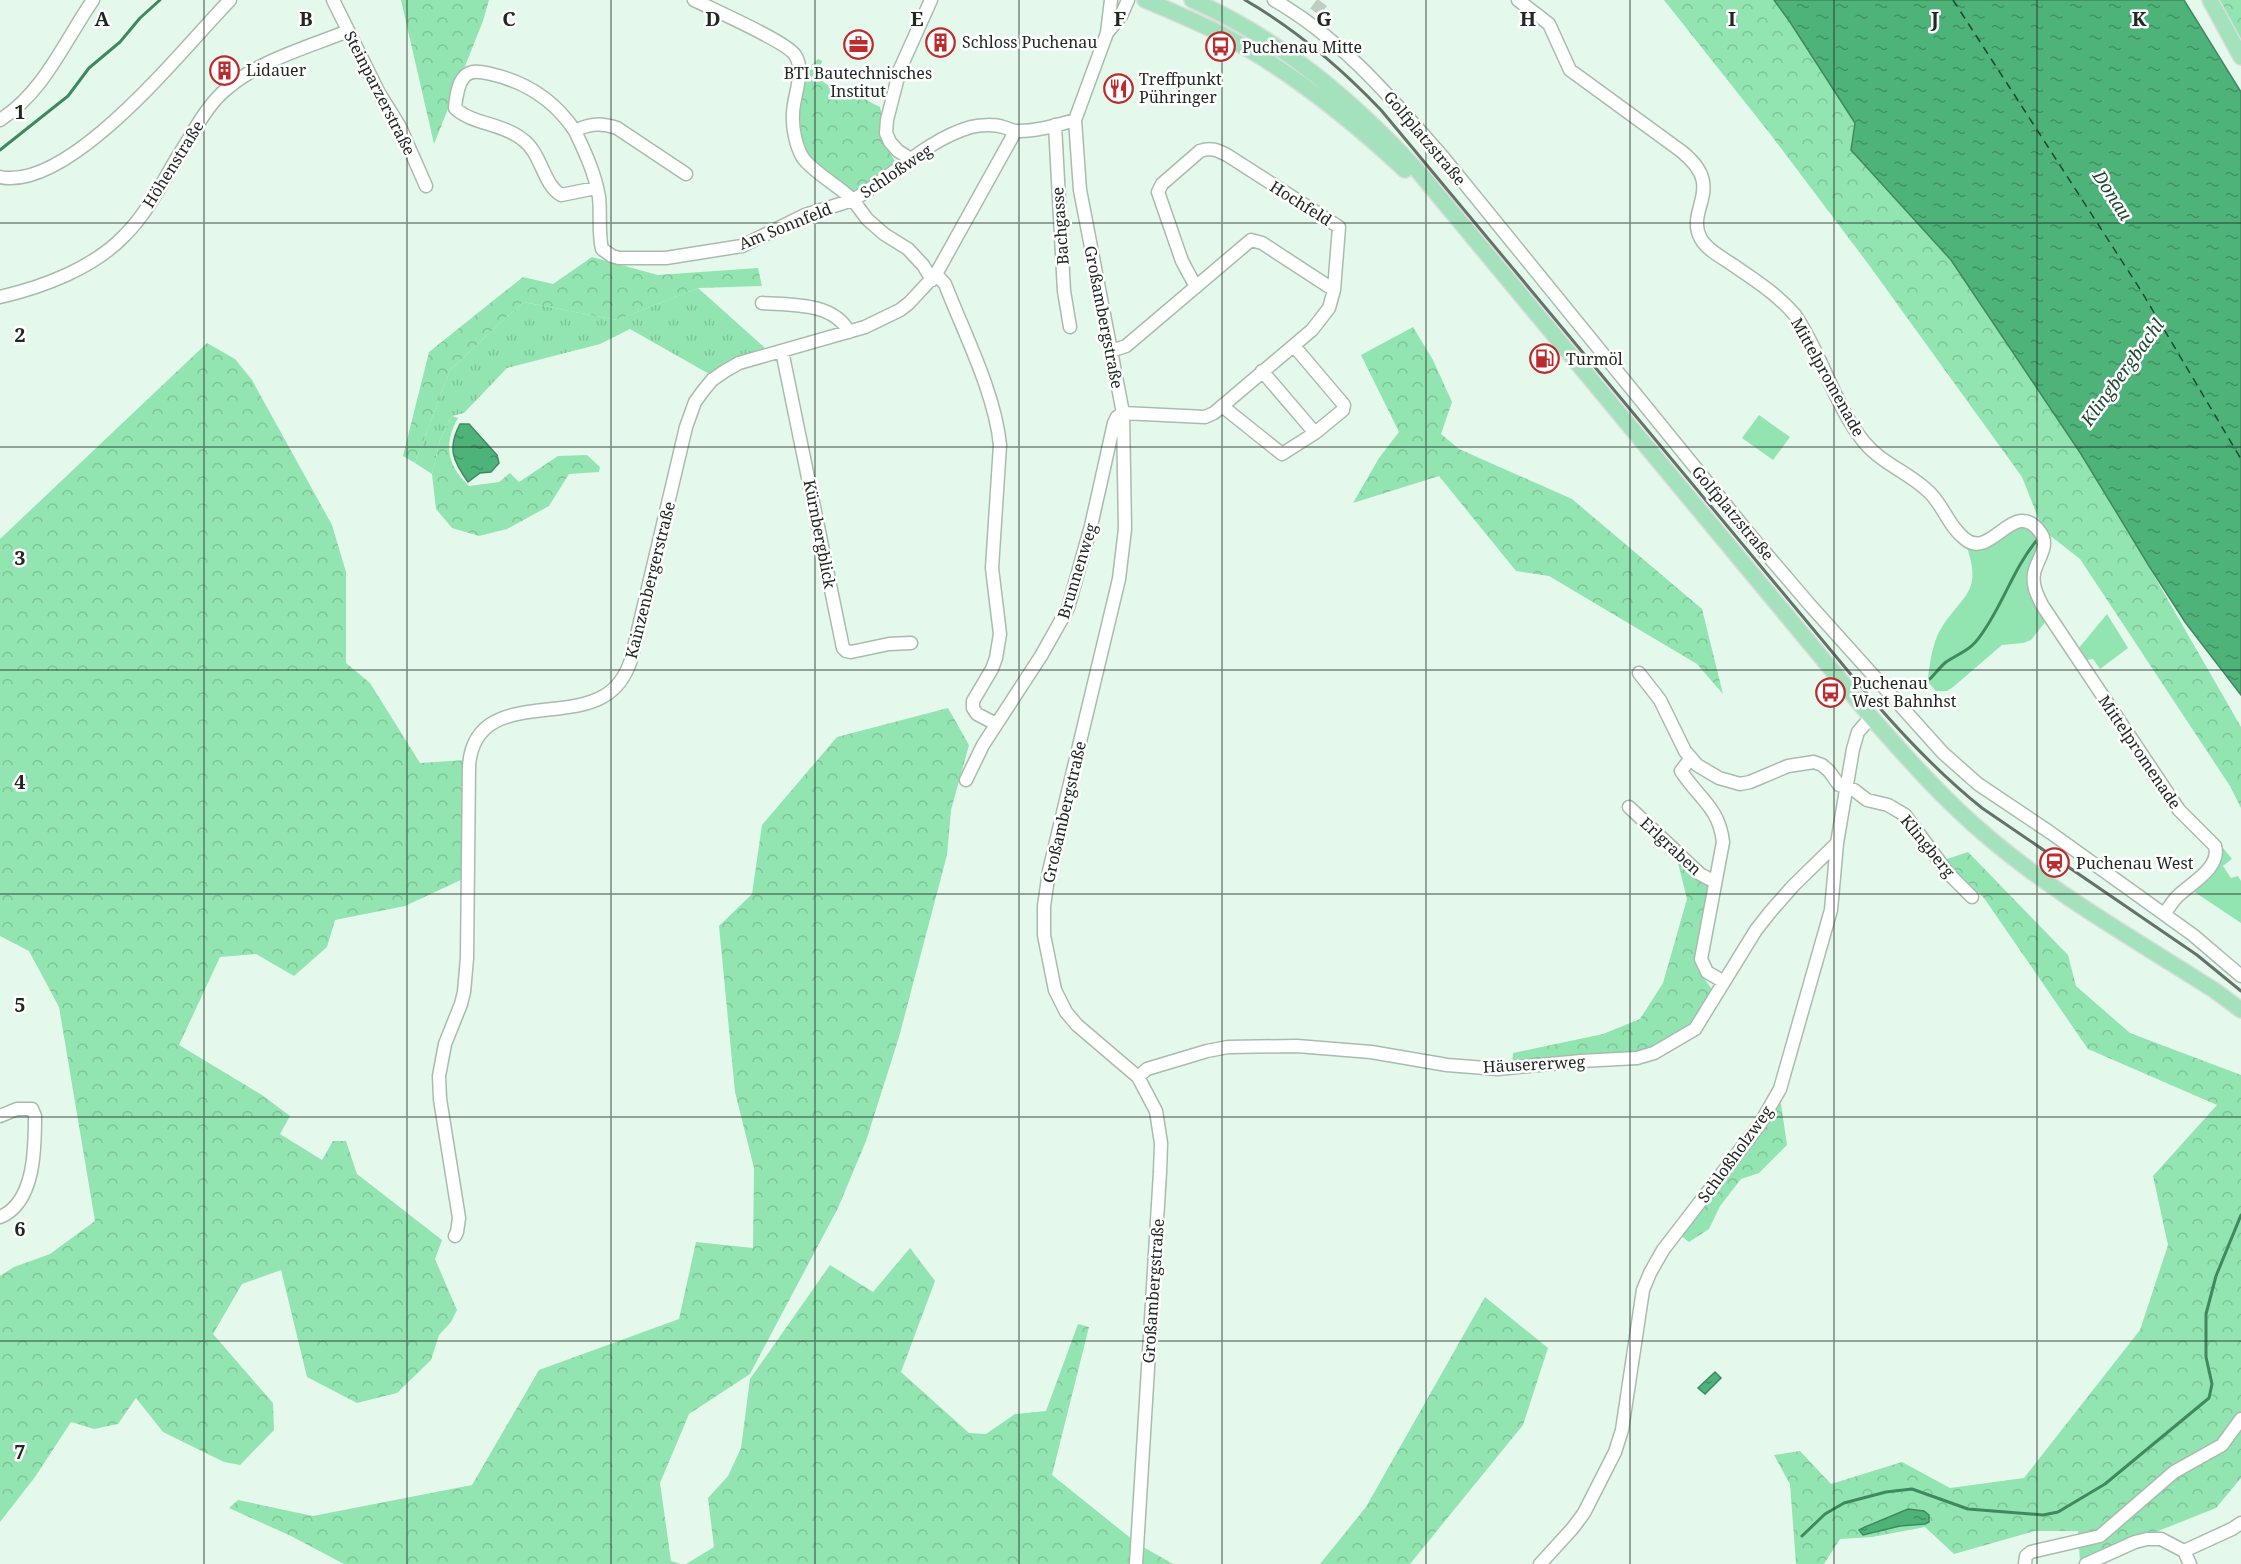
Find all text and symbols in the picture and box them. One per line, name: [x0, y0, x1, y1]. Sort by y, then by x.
text: A: [94, 5, 110, 32]
text: B: [299, 5, 313, 32]
text: C: [502, 5, 516, 32]
text: D: [705, 5, 721, 32]
text: E: [910, 5, 924, 32]
text: F: [1114, 5, 1126, 32]
text: G: [1316, 5, 1332, 32]
text: H: [1520, 5, 1536, 32]
text: I: [1728, 5, 1736, 32]
text: J: [1930, 5, 1939, 32]
text: K: [2132, 5, 2147, 32]
building icon: Schloss Puchenau: [925, 26, 957, 58]
street label: Steinparzerstraße: [339, 27, 421, 159]
office icon: BTI Bautechnisches Institut: [842, 29, 874, 61]
place label: Schloss Puchenau: [962, 31, 1097, 53]
bus stop icon: Puchenau Mitte: [1205, 31, 1237, 63]
place label: Puchenau Mitte: [1242, 36, 1362, 58]
building icon: Lidauer: [209, 54, 241, 86]
place label: Lidauer: [246, 59, 307, 81]
place label: BTI Bautechnisches Institut: [784, 62, 932, 102]
place label: Treffpunkt Pühringer: [1139, 68, 1222, 108]
restaurant icon: Treffpunkt Pühringer: [1102, 72, 1134, 104]
street label: Golfplatzstraße: [1379, 86, 1471, 190]
text: 1: [14, 98, 26, 125]
street label: Höhenstraße: [137, 116, 209, 212]
street label: Schloßweg: [856, 139, 937, 203]
water label: Donau: [2087, 164, 2138, 225]
street label: Hochfeld: [1266, 175, 1336, 231]
street label: Bachgasse: [1046, 186, 1074, 266]
street label: Am Sonnfeld: [735, 197, 835, 255]
street label: Großambergstraße: [1079, 244, 1129, 390]
water label: Klingbergbachl: [2074, 313, 2169, 431]
street label: Mittelpromenade: [1786, 314, 1870, 440]
text: 2: [14, 321, 26, 348]
fuel station icon: Turmöl: [1529, 343, 1561, 375]
place label: Turmöl: [1566, 348, 1623, 370]
street label: Golfplatzstraße: [1687, 461, 1779, 565]
street label: Kürnbergblick: [799, 478, 841, 591]
street label: Kainzenbergerstraße: [620, 499, 680, 661]
street label: Brunnenweg: [1052, 520, 1102, 621]
text: 3: [14, 544, 26, 571]
place label: Puchenau West Bahnhst: [1852, 672, 1957, 712]
bus stop icon: Puchenau West Bahnhst: [1815, 676, 1847, 708]
street label: Mittelpromenade: [2094, 691, 2186, 813]
street label: Großambergstraße: [1037, 739, 1091, 885]
text: 4: [14, 768, 26, 795]
street label: Klingberg: [1896, 810, 1960, 882]
street label: Erlgraben: [1636, 812, 1706, 880]
station icon: Puchenau West: [2039, 847, 2071, 879]
place label: Puchenau West: [2076, 852, 2194, 874]
text: 5: [14, 991, 26, 1018]
street label: Häusererweg: [1482, 1050, 1586, 1078]
street label: Schloßholzweg: [1692, 1101, 1778, 1207]
text: 6: [14, 1215, 26, 1242]
street label: Großambergstraße: [1137, 1218, 1169, 1364]
text: 7: [14, 1438, 26, 1465]

